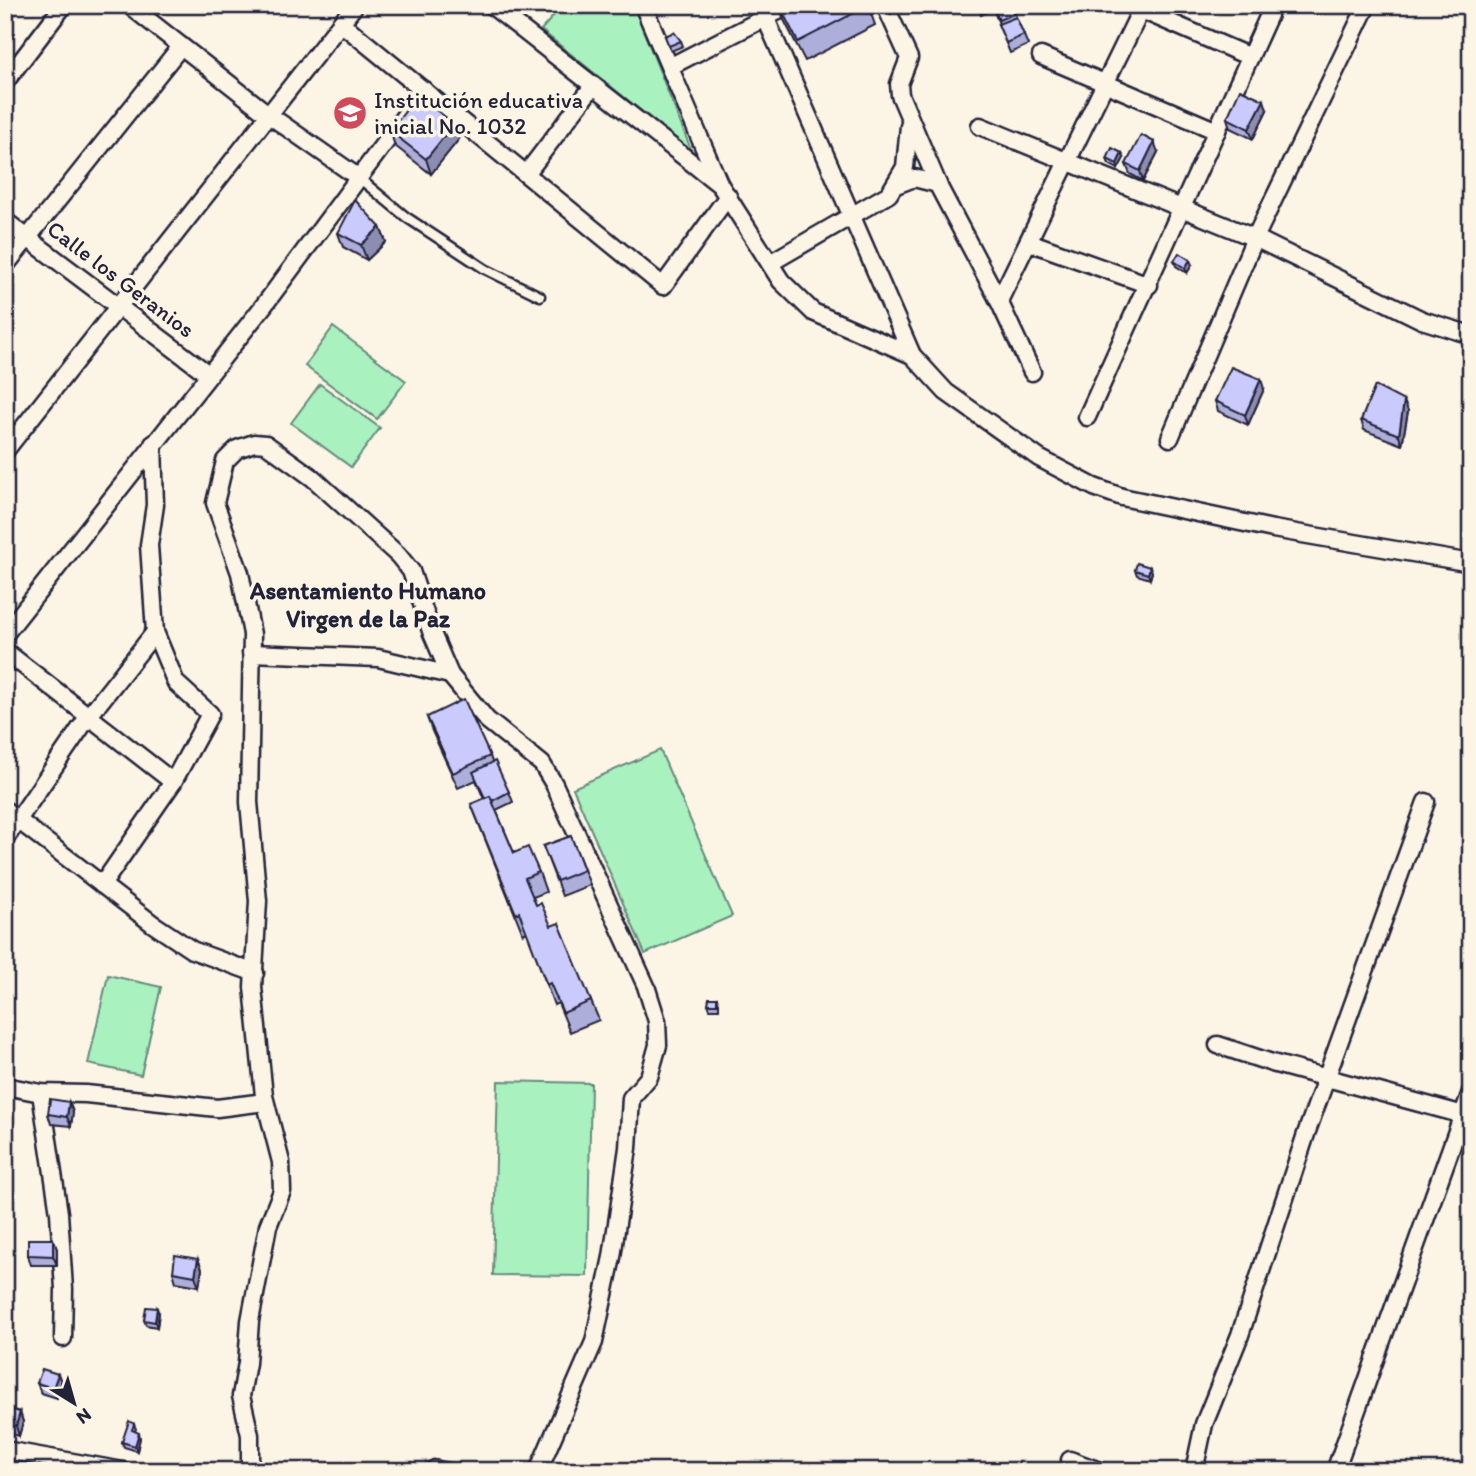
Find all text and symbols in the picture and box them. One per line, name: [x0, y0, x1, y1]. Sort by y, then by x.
place label: Institución educativa inicial No. 1032: [374, 86, 583, 140]
school or university icon: Institución educativa inicial No. 1032: [331, 94, 369, 132]
street label: Calle los Geranios: [42, 214, 200, 344]
district label: Asentamiento Humano Virgen de la Paz: [249, 576, 486, 634]
north arrow: [38, 1368, 108, 1438]
text: N: [72, 1403, 96, 1429]

